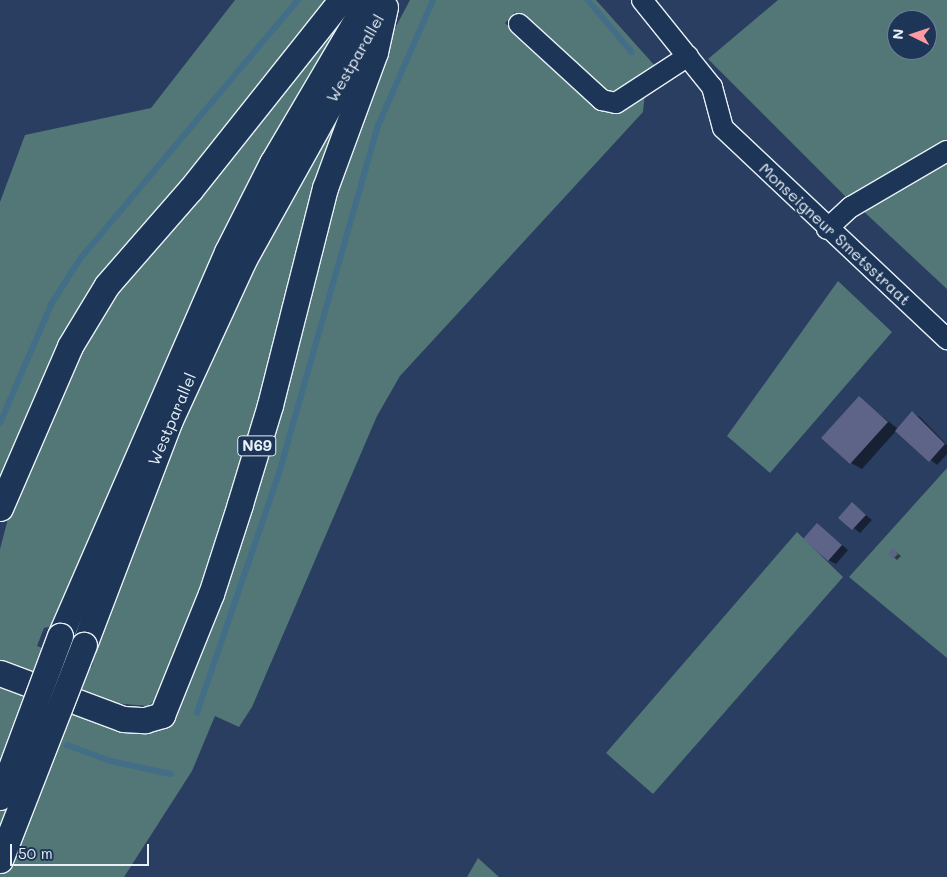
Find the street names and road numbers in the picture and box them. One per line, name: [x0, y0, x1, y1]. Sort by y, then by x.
street label: Westparallel: [322, 11, 388, 105]
street label: Monseigneur Smetsstraat: [755, 159, 915, 309]
street label: Westparallel: [144, 370, 200, 468]
road number: N69: [237, 434, 277, 458]

